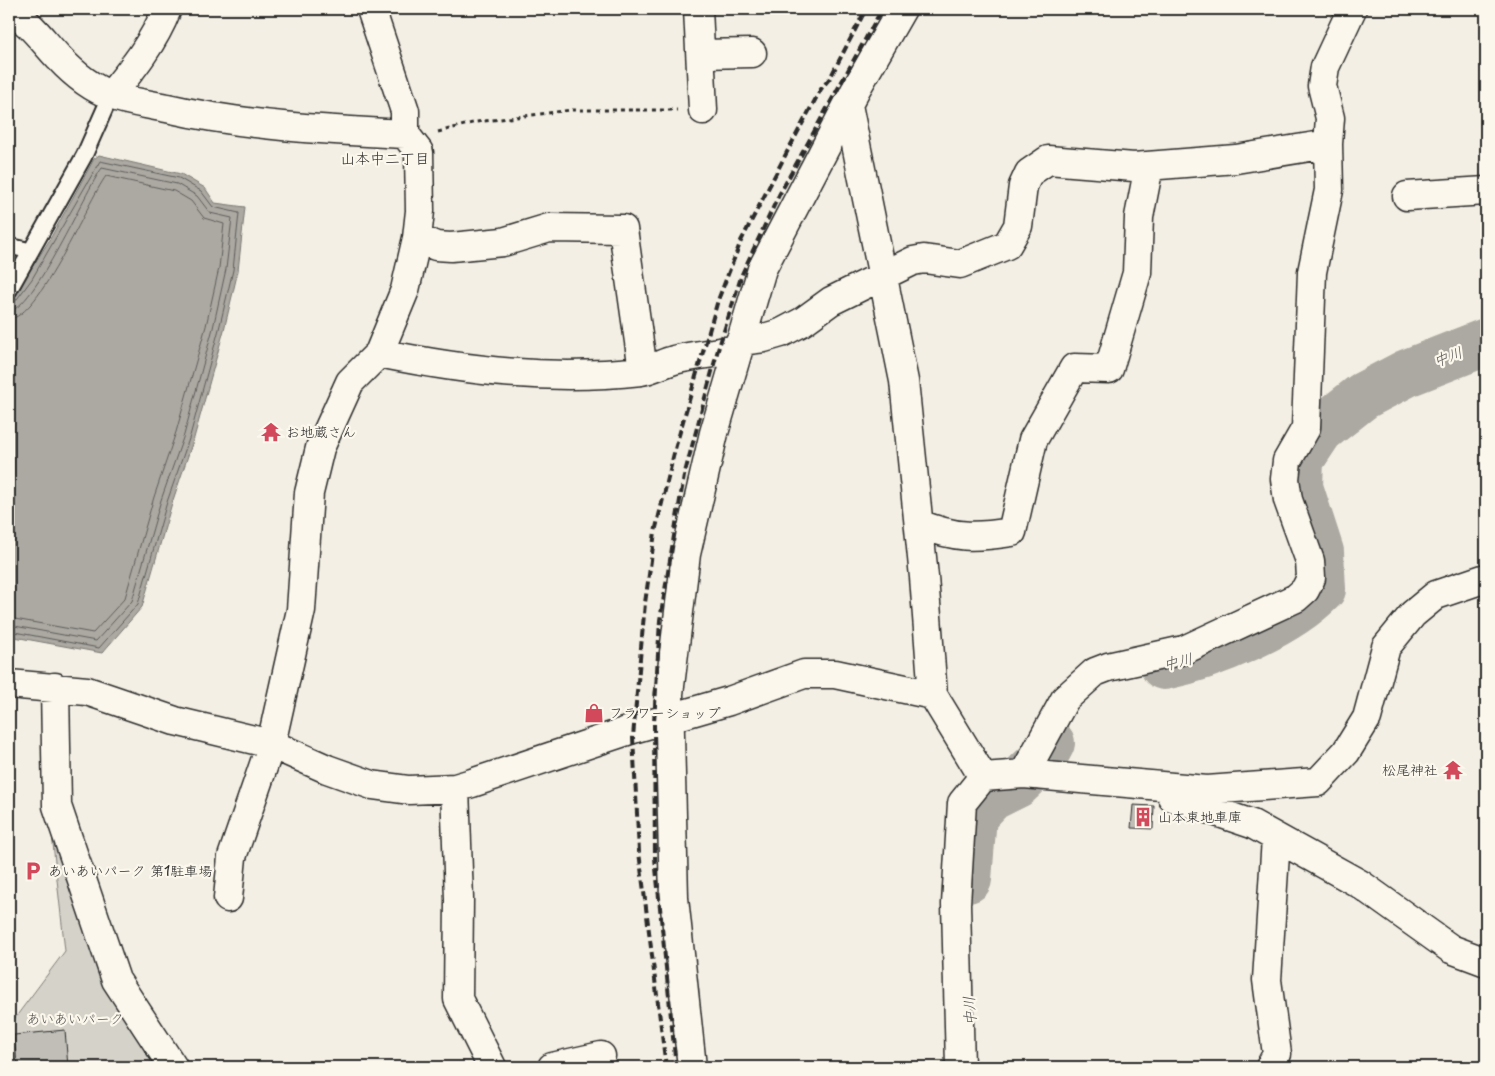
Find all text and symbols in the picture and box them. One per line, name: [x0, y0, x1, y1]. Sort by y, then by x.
district label: 山本中二丁目: [340, 146, 430, 169]
water label: 中川: [1429, 339, 1466, 372]
temple icon: お地蔵さん: [260, 421, 282, 443]
place label: お地蔵さん: [286, 421, 356, 442]
water label: 中川: [1160, 646, 1195, 675]
shop icon: フラワーショップ: [583, 702, 605, 724]
place label: フラワーショップ: [609, 702, 721, 723]
place label: 松尾神社: [1382, 759, 1438, 780]
temple icon: 松尾神社: [1442, 759, 1464, 781]
building icon: 山本東地車庫: [1132, 806, 1154, 828]
place label: 山本東地車庫: [1158, 806, 1242, 827]
parking icon: あいあいパーク 第1駐車場: [22, 860, 44, 882]
place label: あいあいパーク 第1駐車場: [48, 860, 212, 881]
water label: 中川: [956, 995, 981, 1027]
park label: あいあいパーク: [26, 1008, 124, 1029]

